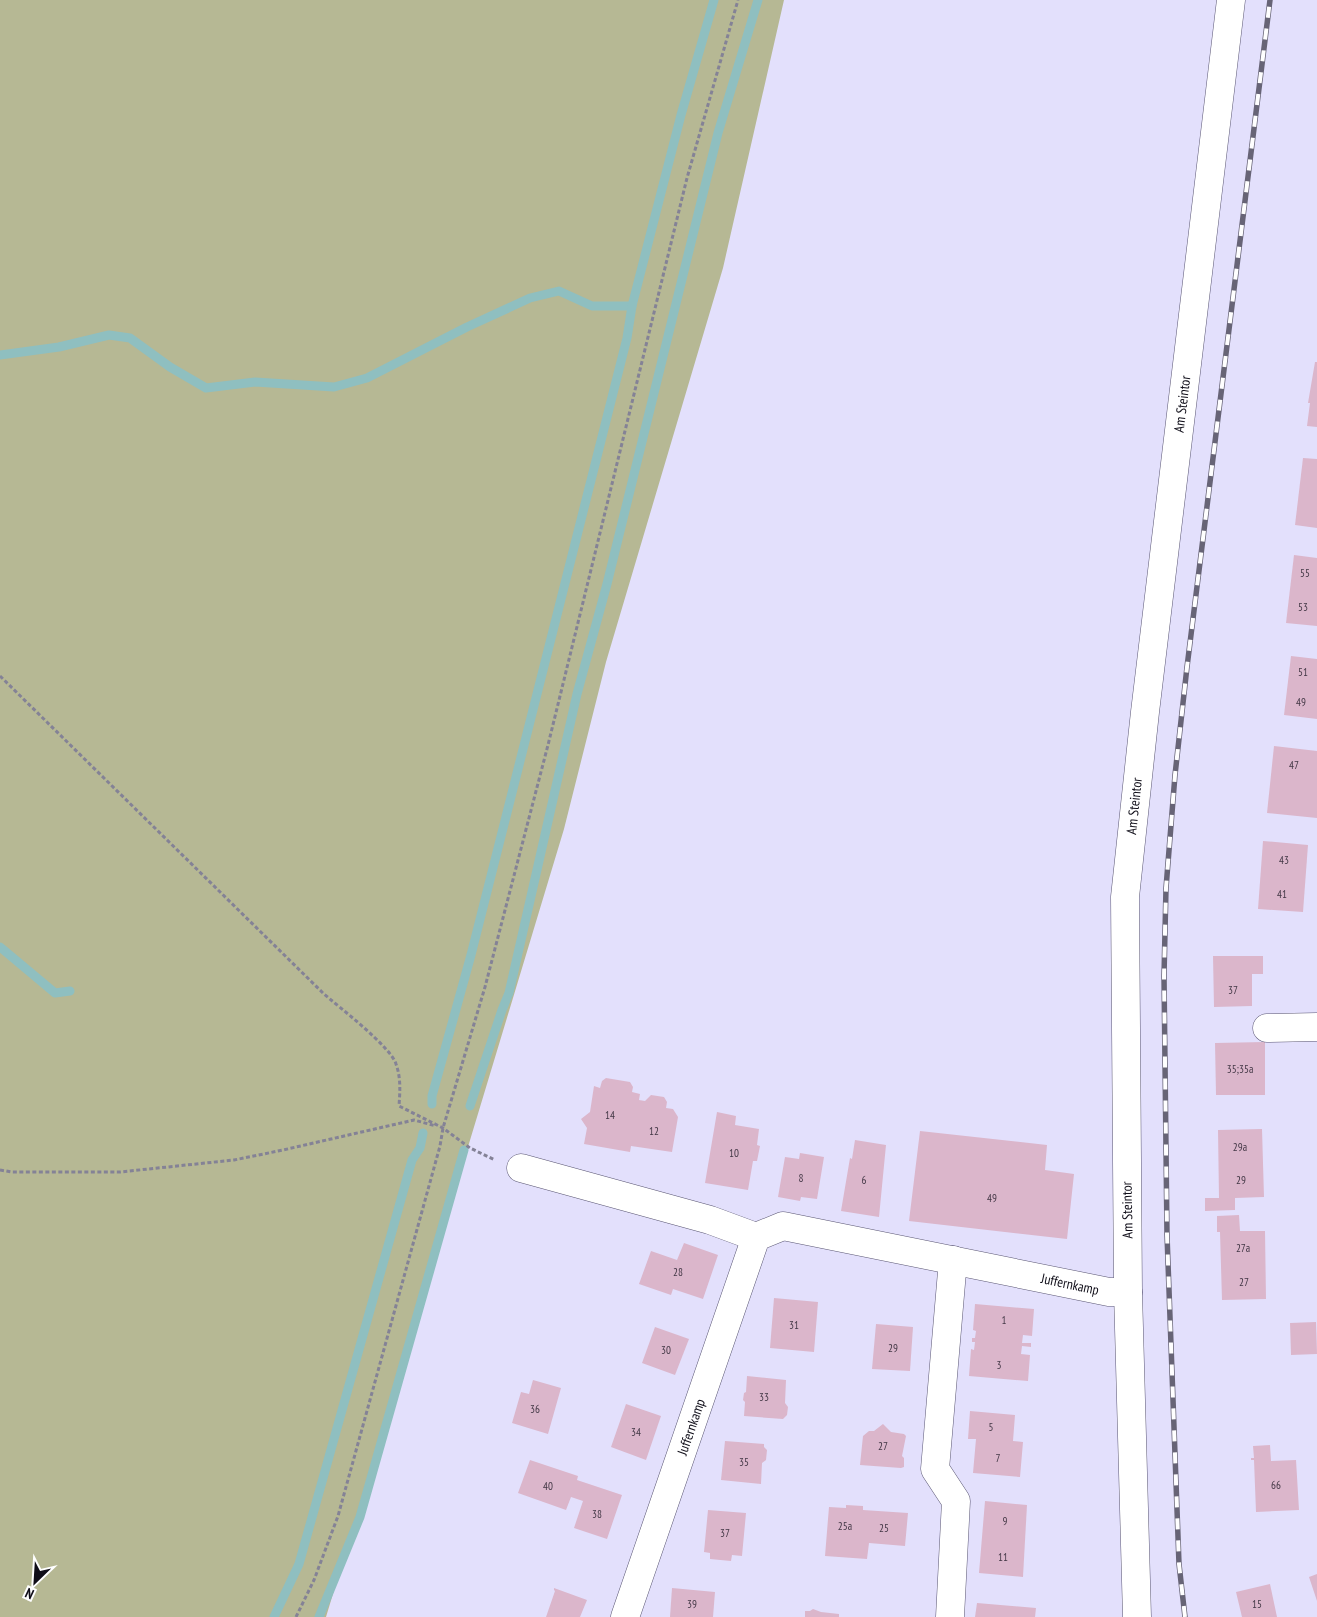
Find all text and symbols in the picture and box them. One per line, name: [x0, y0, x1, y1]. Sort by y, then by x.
street label: Am Steintor: [1170, 374, 1194, 433]
house number: 55: [1300, 566, 1310, 580]
house number: 53: [1298, 600, 1308, 614]
house number: 51: [1298, 665, 1308, 679]
house number: 49: [1296, 695, 1306, 709]
house number: 47: [1289, 758, 1299, 772]
street label: Am Steintor: [1122, 777, 1146, 835]
house number: 43: [1279, 853, 1289, 867]
house number: 41: [1277, 887, 1287, 901]
house number: 37: [1228, 983, 1238, 997]
house number: 35;35a: [1227, 1062, 1253, 1076]
house number: 14: [605, 1108, 615, 1122]
house number: 12: [649, 1124, 659, 1138]
house number: 29a: [1233, 1140, 1247, 1154]
house number: 10: [729, 1146, 739, 1160]
house number: 8: [799, 1171, 804, 1185]
house number: 6: [862, 1173, 867, 1187]
house number: 29: [1236, 1173, 1246, 1187]
street label: Am Steintor: [1118, 1181, 1136, 1239]
house number: 49: [987, 1191, 997, 1205]
house number: 27a: [1236, 1241, 1250, 1255]
house number: 28: [673, 1265, 683, 1279]
street label: Juffernkamp: [1039, 1269, 1101, 1299]
house number: 27: [1239, 1275, 1249, 1289]
house number: 1: [1002, 1313, 1007, 1327]
house number: 31: [789, 1318, 799, 1332]
house number: 29: [888, 1341, 898, 1355]
house number: 30: [661, 1343, 671, 1357]
house number: 3: [997, 1358, 1002, 1372]
house number: 33: [759, 1390, 769, 1404]
street label: Juffernkamp: [673, 1396, 709, 1459]
house number: 36: [530, 1402, 540, 1416]
house number: 5: [989, 1420, 994, 1434]
house number: 34: [631, 1425, 641, 1439]
house number: 27: [878, 1439, 888, 1453]
house number: 7: [996, 1451, 1001, 1465]
house number: 35: [739, 1455, 749, 1469]
house number: 66: [1271, 1478, 1281, 1492]
house number: 40: [543, 1479, 553, 1493]
house number: 38: [592, 1507, 602, 1521]
house number: 9: [1003, 1514, 1008, 1528]
house number: 25a: [838, 1519, 852, 1533]
house number: 25: [879, 1521, 889, 1535]
house number: 37: [720, 1526, 730, 1540]
house number: 11: [998, 1550, 1008, 1564]
north arrow: [10, 1557, 60, 1607]
text: N: [22, 1584, 37, 1604]
house number: 39: [687, 1597, 697, 1611]
house number: 15: [1252, 1597, 1262, 1611]

